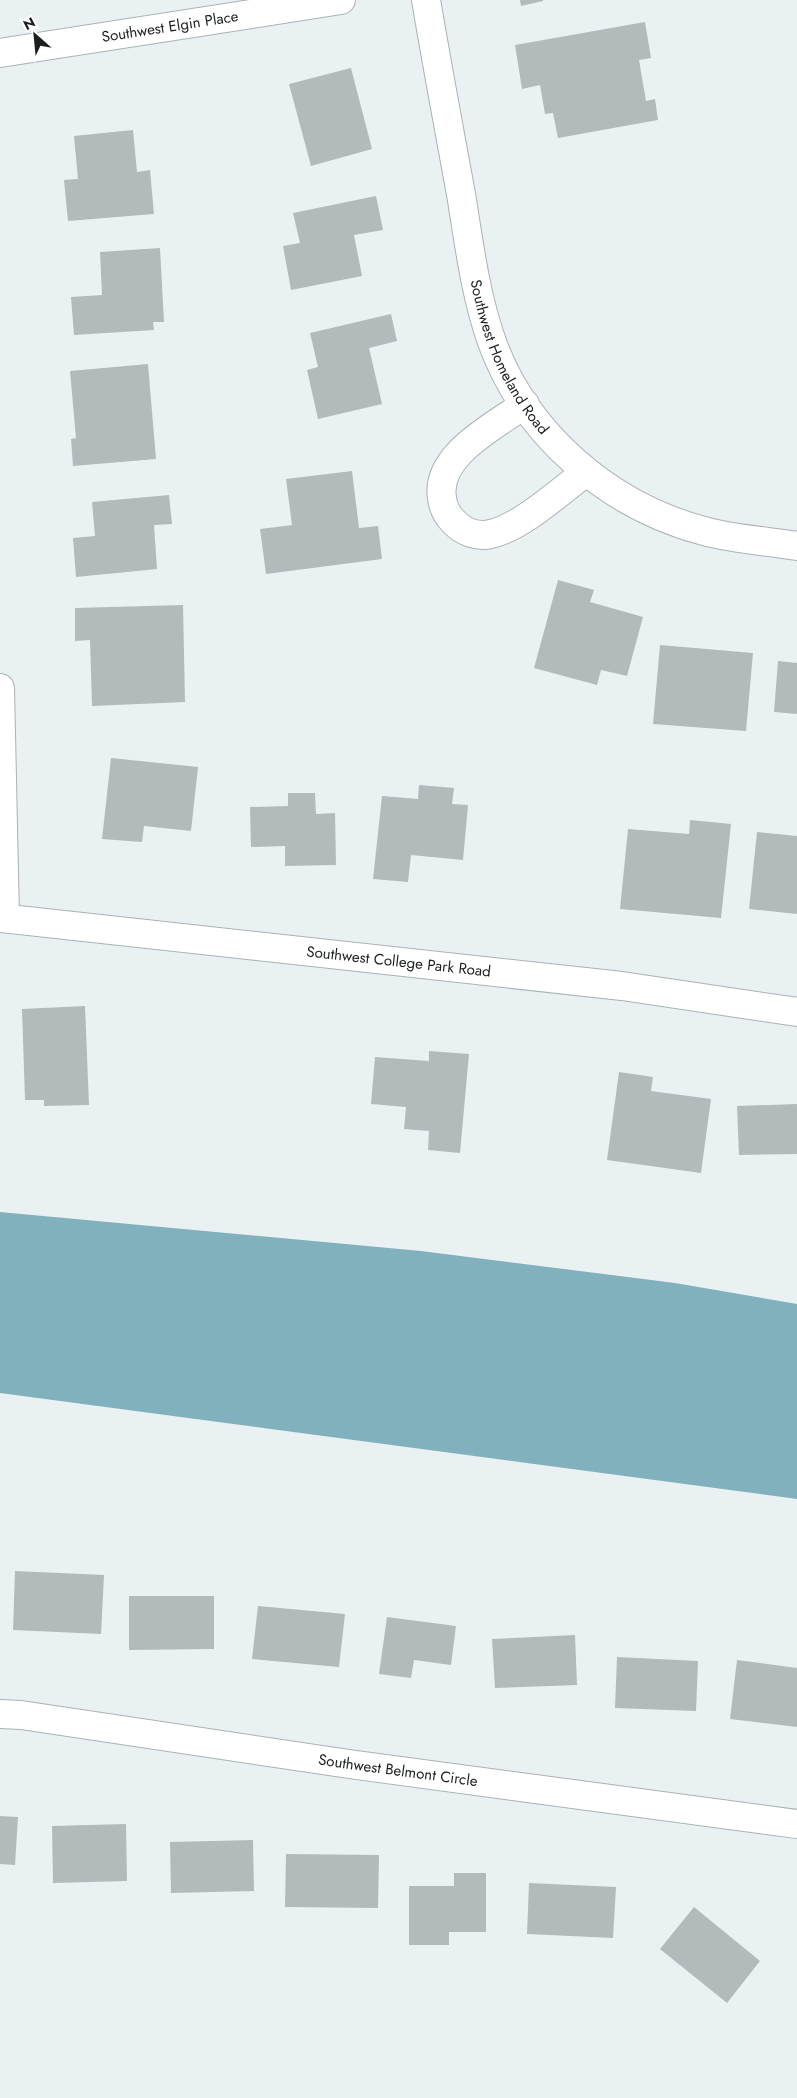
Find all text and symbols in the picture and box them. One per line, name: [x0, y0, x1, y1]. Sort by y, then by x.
street label: Southwest Elgin Place: [100, 5, 240, 48]
north arrow: [10, 10, 60, 60]
text: N: [20, 12, 39, 35]
street label: Southwest Homeland Road: [465, 277, 554, 439]
street label: Southwest College Park Road: [305, 941, 492, 983]
street label: Southwest Belmont Circle: [317, 1749, 479, 1792]

